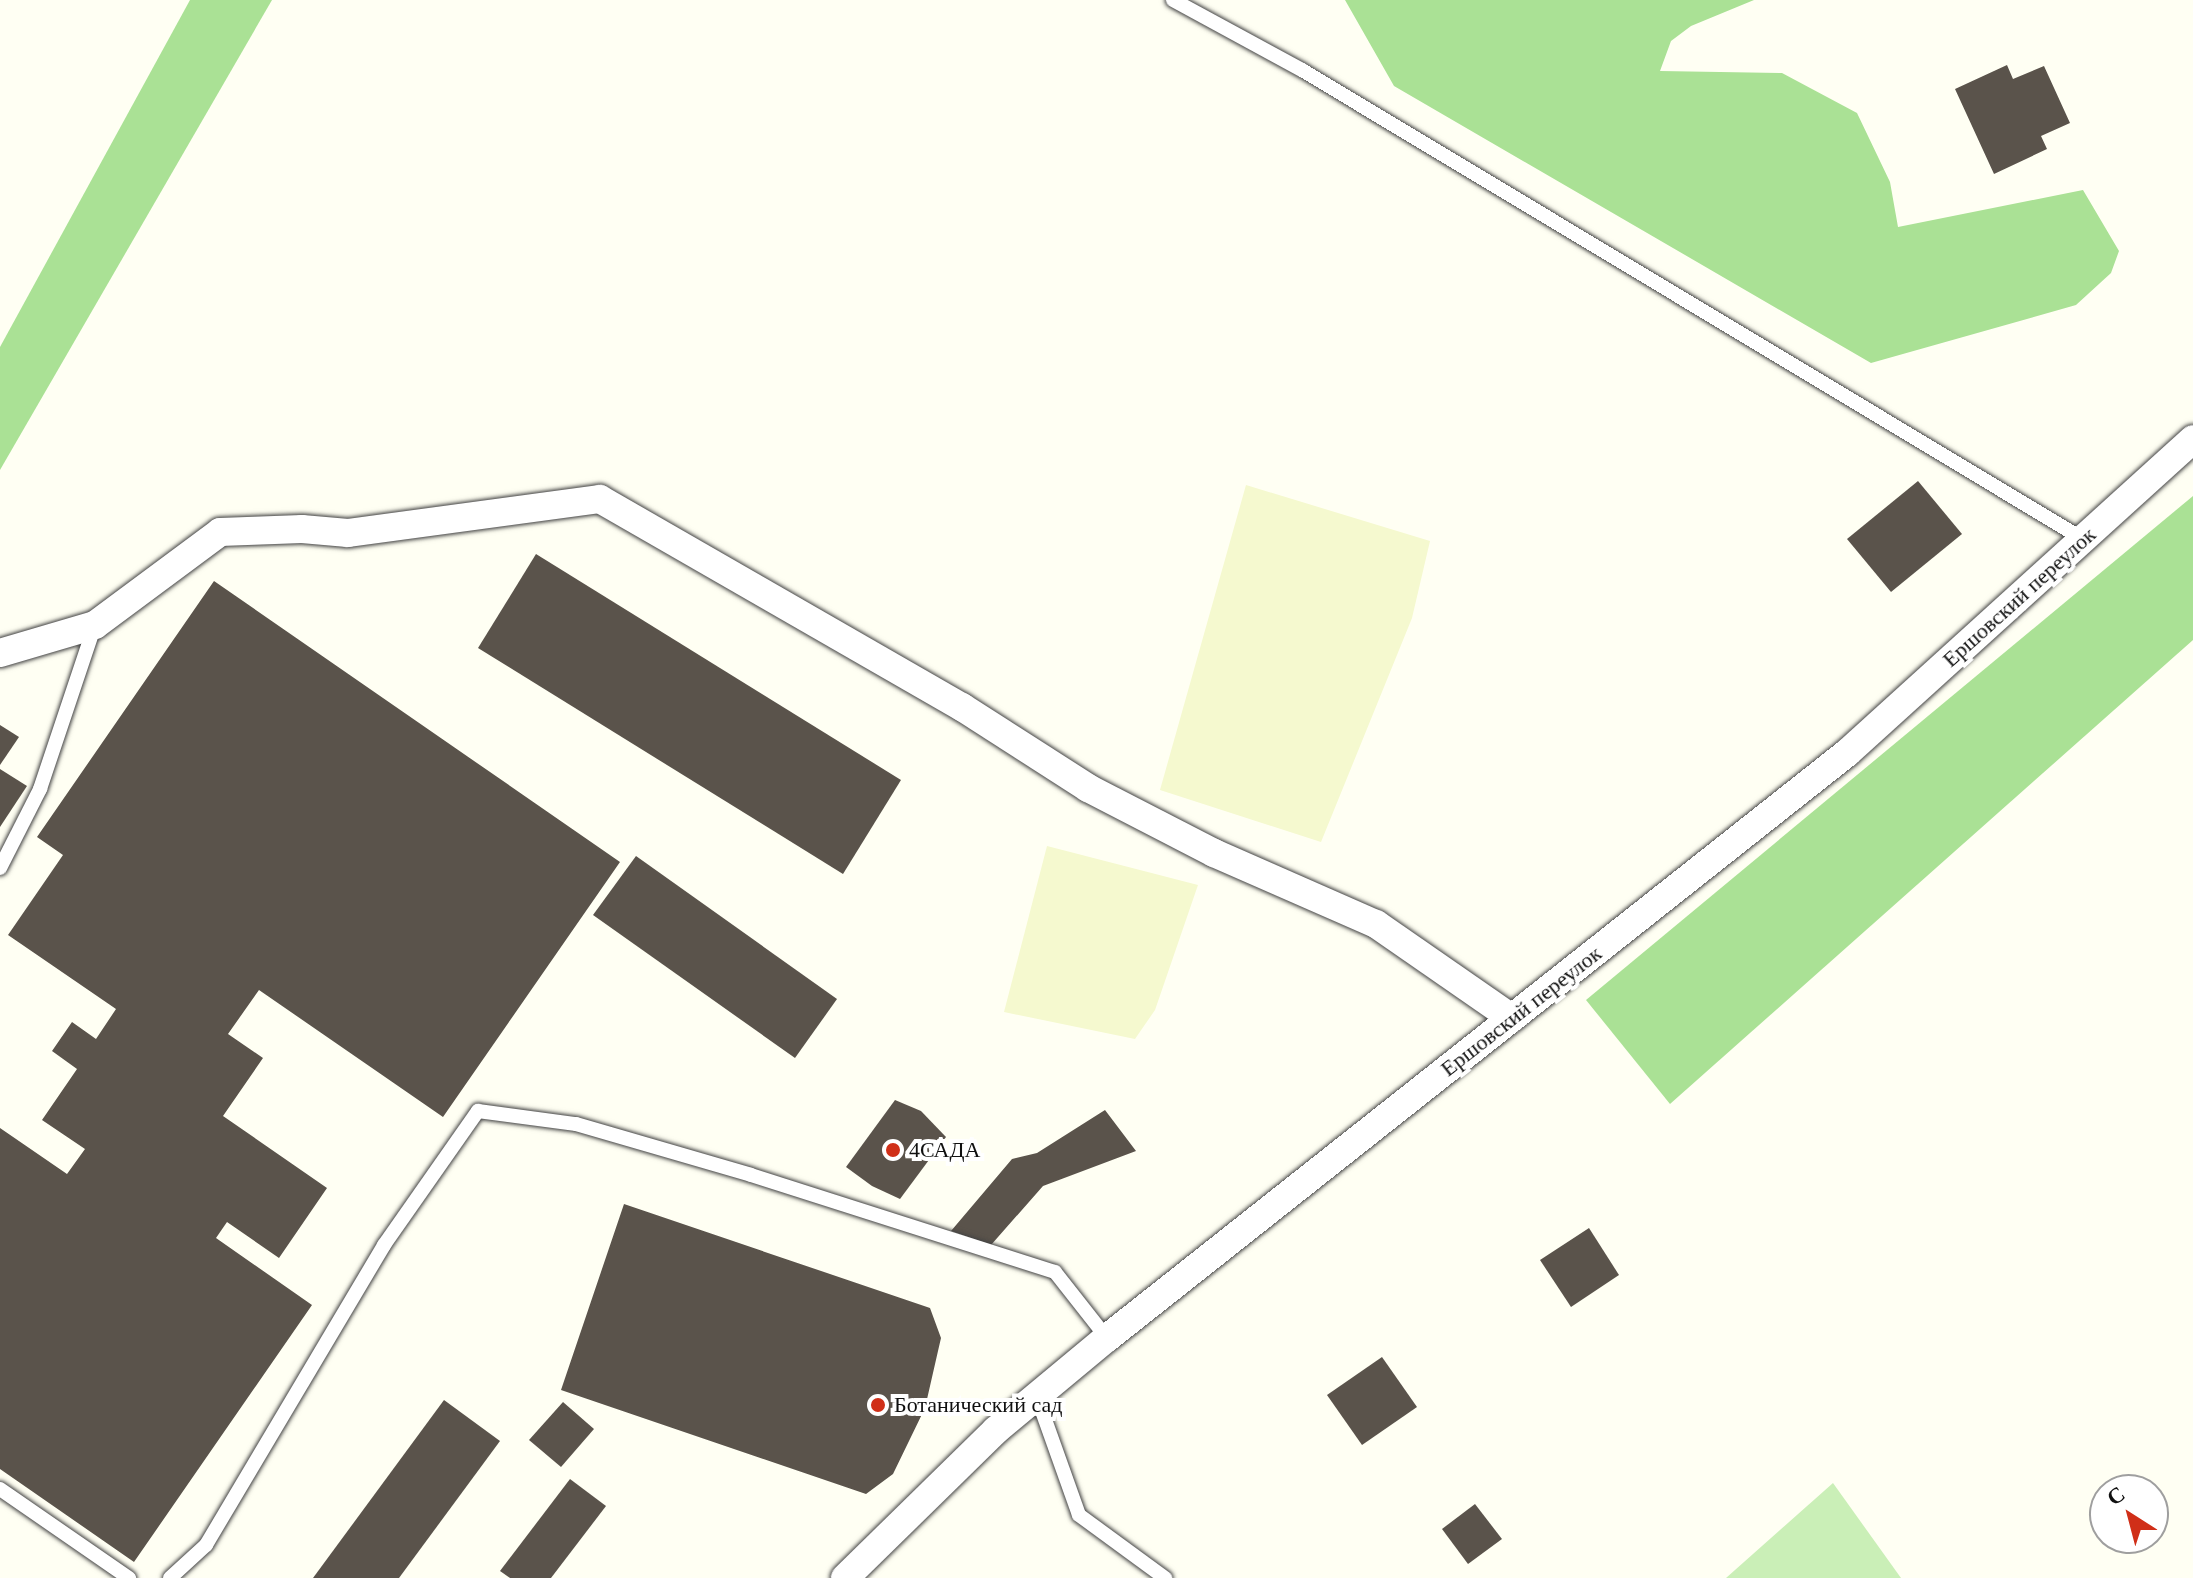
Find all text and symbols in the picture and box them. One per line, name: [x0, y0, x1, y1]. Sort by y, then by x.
street label: Ершовский переулок: [1937, 521, 2101, 673]
street label: Ершовский переулок: [1435, 940, 1607, 1082]
place label: 4САДА: [909, 1137, 980, 1163]
marker: 4САДА: [884, 1141, 902, 1159]
place label: Ботанический сад: [894, 1392, 1062, 1418]
marker: Ботанический сад: [869, 1396, 887, 1414]
north arrow: [2089, 1474, 2169, 1554]
text: С: [2102, 1481, 2130, 1511]

